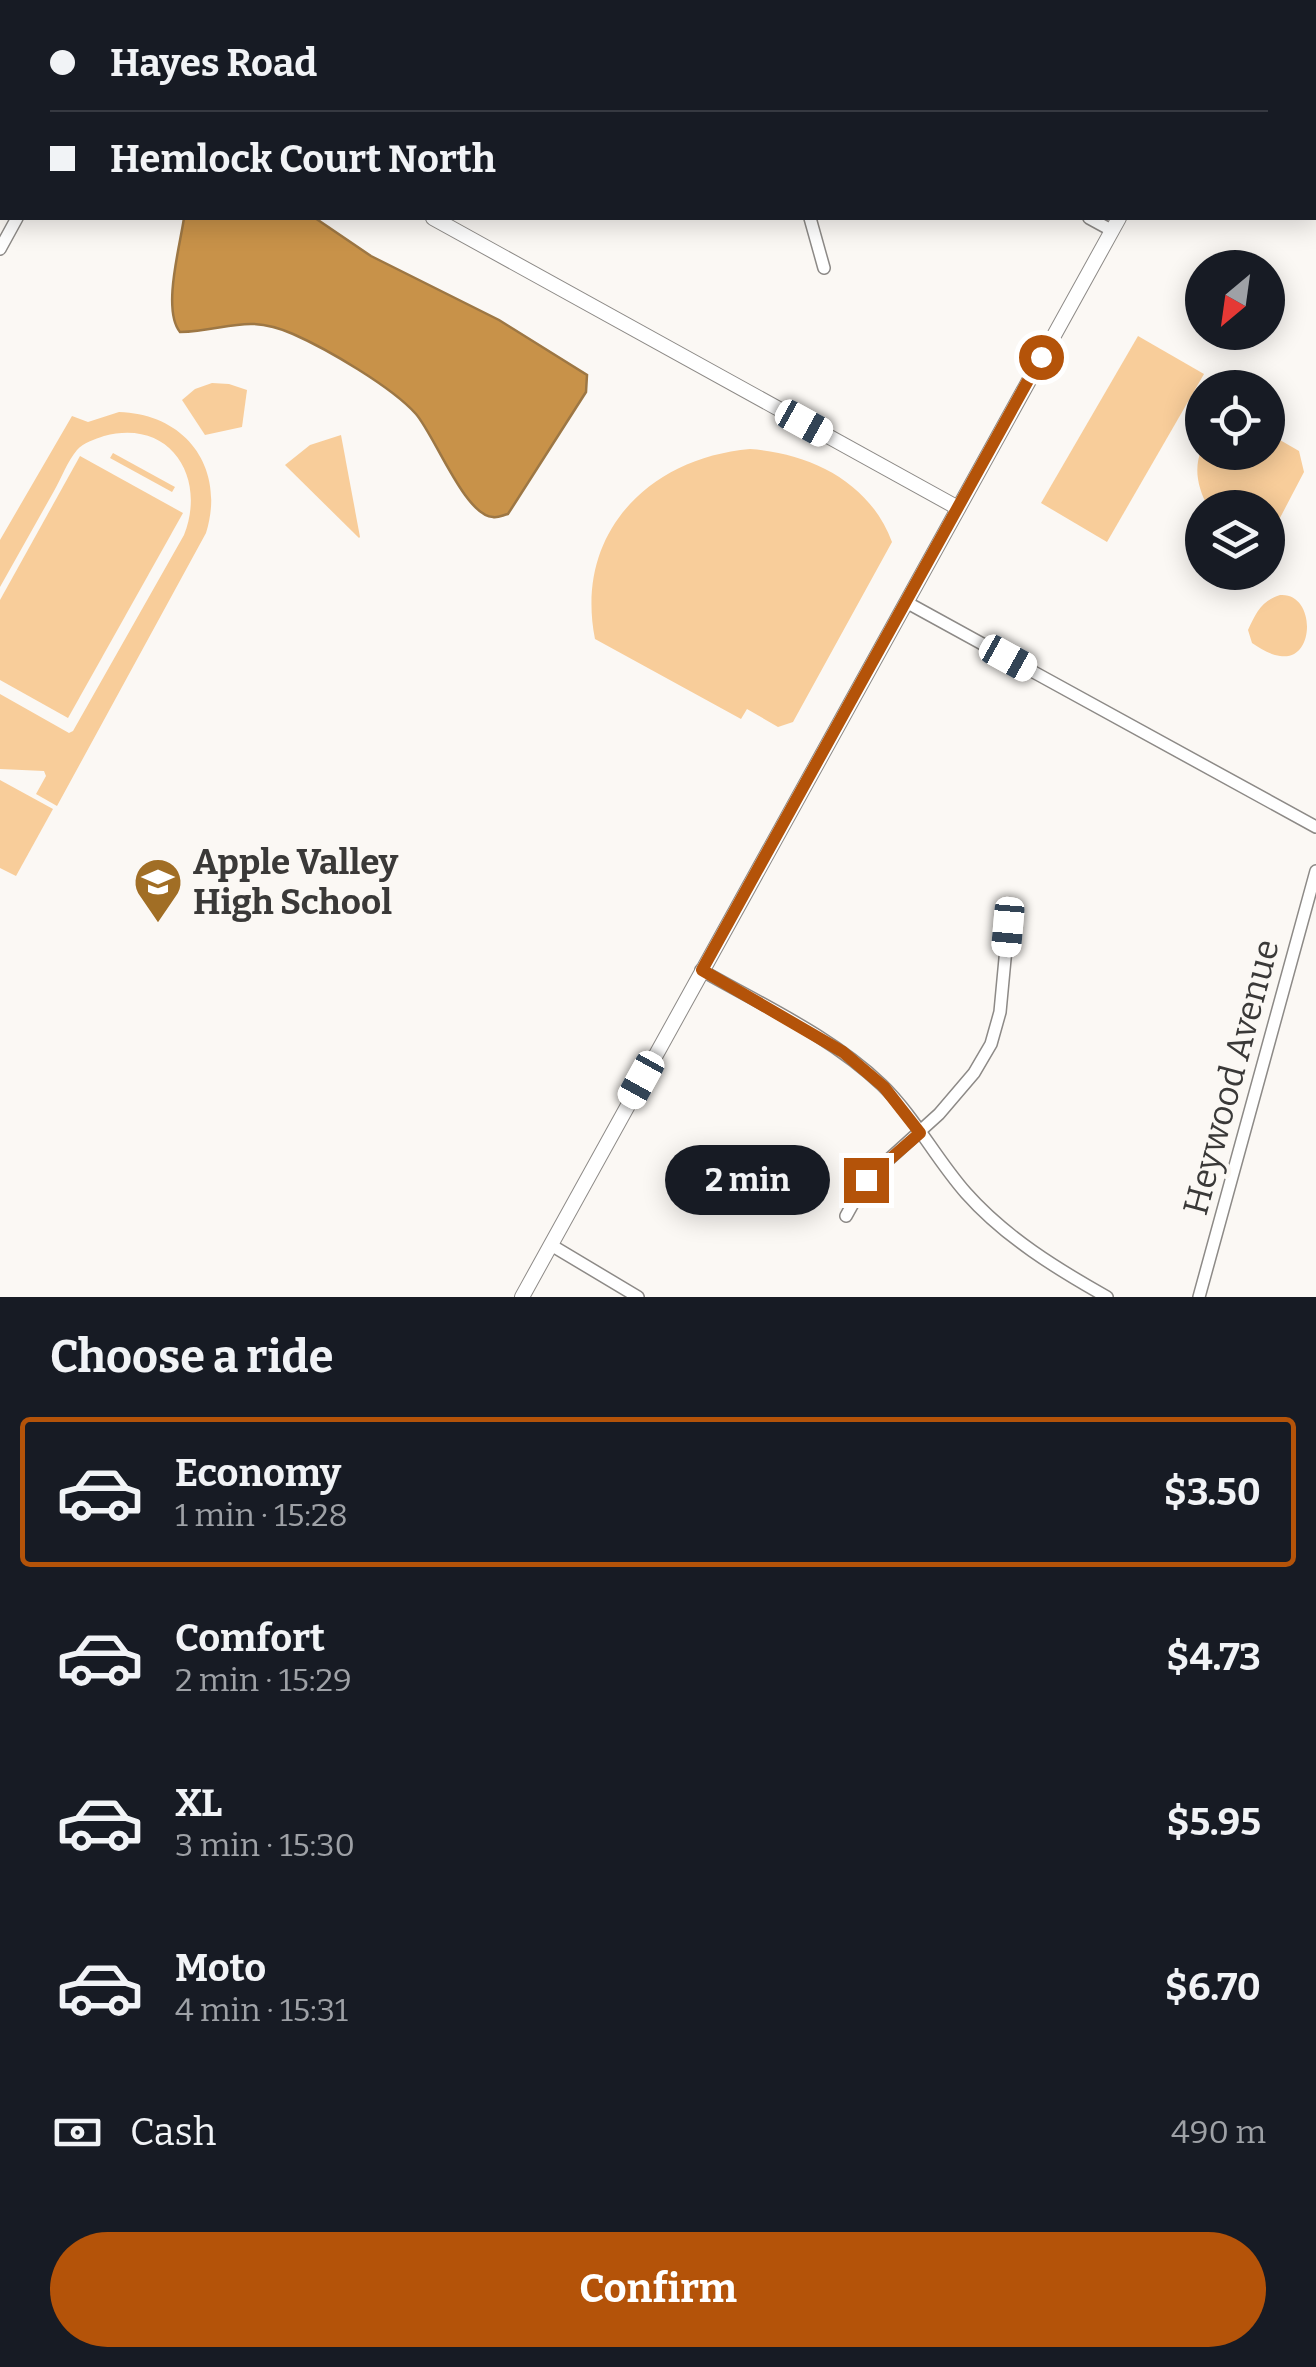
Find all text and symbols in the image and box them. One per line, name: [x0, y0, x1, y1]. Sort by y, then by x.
text: Hayes Road: [110, 40, 317, 86]
text: Hemlock Court North: [110, 136, 496, 182]
north arrow: [1185, 250, 1285, 350]
map controls: [1185, 250, 1285, 590]
route start: [1019, 335, 1064, 380]
button: locate: [1185, 370, 1285, 470]
car: [770, 395, 838, 451]
button: layers: [1185, 490, 1285, 590]
car: [974, 630, 1042, 686]
place label: Apple Valley High School: [193, 841, 399, 923]
school or university icon: Apple Valley High School: [132, 856, 184, 924]
car: [990, 896, 1026, 958]
street label: Heywood Avenue: [1174, 935, 1288, 1219]
car: [613, 1046, 669, 1114]
callout: 2 min: [666, 1145, 831, 1215]
route end: [844, 1158, 889, 1203]
text: 2 min: [705, 1161, 790, 1199]
text: Choose a ride: [50, 1330, 333, 1384]
icon: car: [55, 1447, 145, 1537]
text: Economy: [175, 1450, 341, 1496]
text: $3.50: [1164, 1469, 1261, 1515]
text: 1 min · 15:28: [175, 1496, 348, 1534]
icon: car: [55, 1612, 145, 1702]
text: Comfort: [175, 1615, 325, 1661]
text: $4.73: [1166, 1634, 1261, 1680]
text: 2 min · 15:29: [175, 1661, 352, 1699]
icon: car: [55, 1777, 145, 1867]
text: XL: [175, 1780, 222, 1826]
text: $5.95: [1166, 1799, 1261, 1845]
text: 3 min · 15:30: [175, 1826, 355, 1864]
icon: car: [55, 1942, 145, 2032]
text: Moto: [175, 1945, 266, 1991]
text: $6.70: [1165, 1964, 1261, 2010]
text: 4 min · 15:31: [175, 1991, 348, 2029]
icon: cash: [50, 2105, 105, 2160]
text: Cash: [130, 2109, 216, 2155]
text: 490 m: [1171, 2113, 1266, 2151]
button: Confirm: [50, 2232, 1266, 2347]

